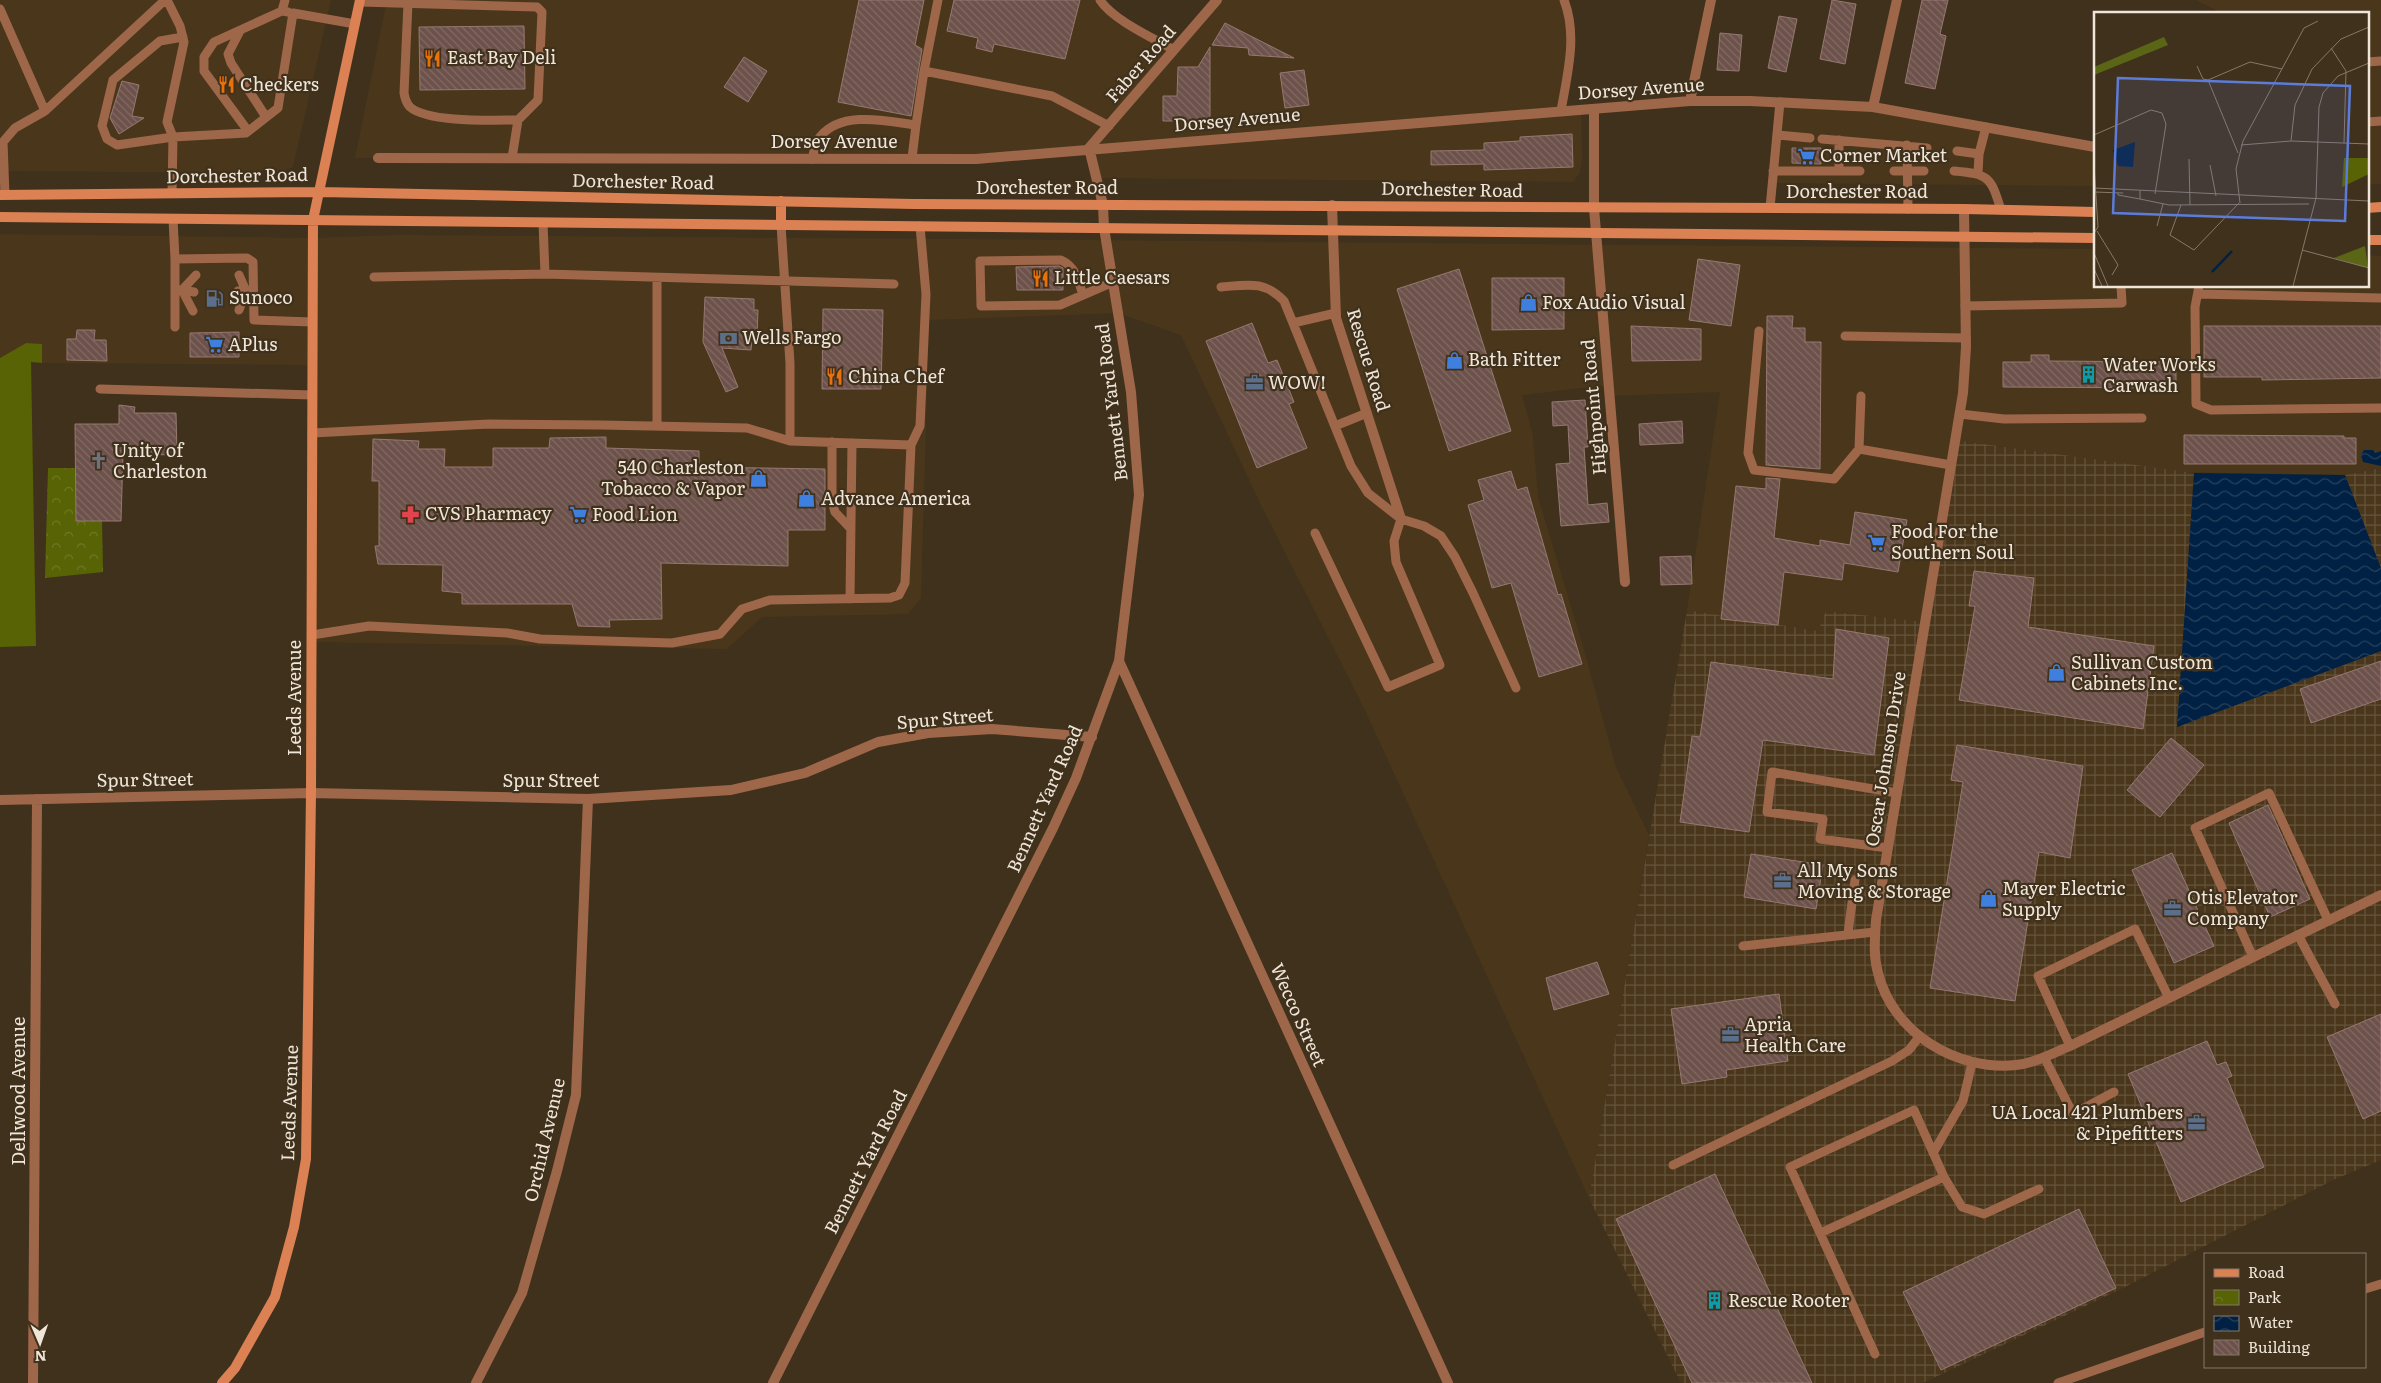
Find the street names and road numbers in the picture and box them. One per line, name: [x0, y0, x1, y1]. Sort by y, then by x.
street label: Faber Road: [1098, 18, 1181, 108]
street label: Dorsey Avenue: [1577, 70, 1705, 105]
street label: Dorsey Avenue: [1172, 100, 1301, 137]
street label: Dorsey Avenue: [770, 127, 898, 154]
street label: Dorchester Road: [166, 160, 308, 189]
street label: Dorchester Road: [572, 166, 714, 195]
street label: Dorchester Road: [976, 173, 1118, 200]
street label: Dorchester Road: [1381, 174, 1523, 203]
street label: Dorchester Road: [1786, 177, 1928, 204]
street label: Rescue Road: [1341, 305, 1398, 415]
street label: Bennett Yard Road: [1087, 322, 1134, 483]
street label: Highpoint Road: [1573, 338, 1612, 476]
street label: Leeds Avenue: [280, 640, 307, 756]
street label: Oscar Johnson Drive: [1857, 669, 1912, 848]
street label: Spur Street: [895, 700, 995, 735]
street label: Bennett Yard Road: [999, 720, 1088, 877]
street label: Spur Street: [96, 764, 194, 793]
street label: Spur Street: [503, 766, 600, 793]
street label: Wecco Street: [1265, 958, 1335, 1071]
street label: Dellwood Avenue: [4, 1017, 31, 1165]
street label: Leeds Avenue: [273, 1044, 304, 1161]
street label: Orchid Avenue: [516, 1075, 571, 1204]
street label: Bennett Yard Road: [817, 1084, 913, 1238]

